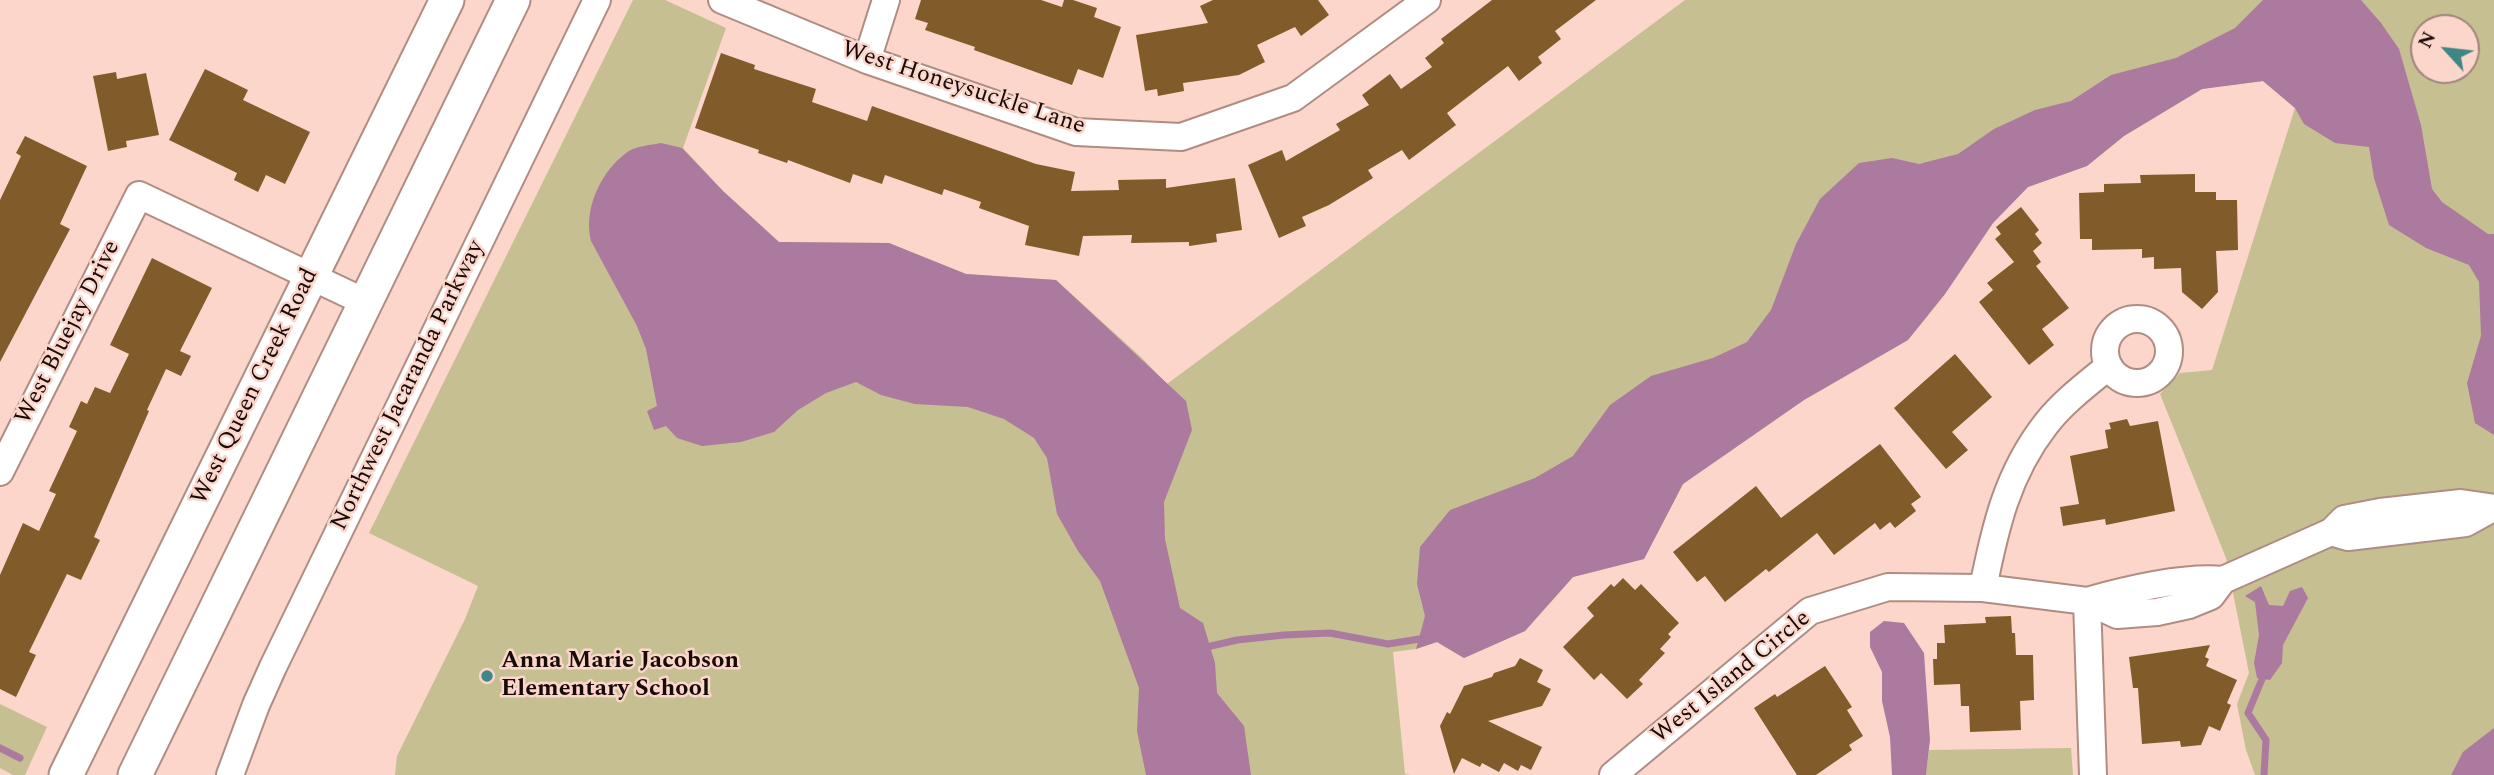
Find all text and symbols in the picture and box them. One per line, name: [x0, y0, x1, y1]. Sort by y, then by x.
north arrow: [2410, 14, 2480, 84]
text: N: [2411, 27, 2444, 54]
street label: West Honeysuckle Lane: [838, 36, 1088, 142]
street label: West Bluejay Drive: [10, 236, 128, 430]
street label: Northwest Jacaranda Parkway: [326, 236, 492, 536]
street label: West Queen Creek Road: [186, 264, 326, 510]
street label: West Island Circle: [1647, 605, 1817, 751]
place label: Anna Marie Jacobson Elementary School: [501, 648, 739, 704]
marker: Anna Marie Jacobson Elementary School: [479, 668, 495, 684]

